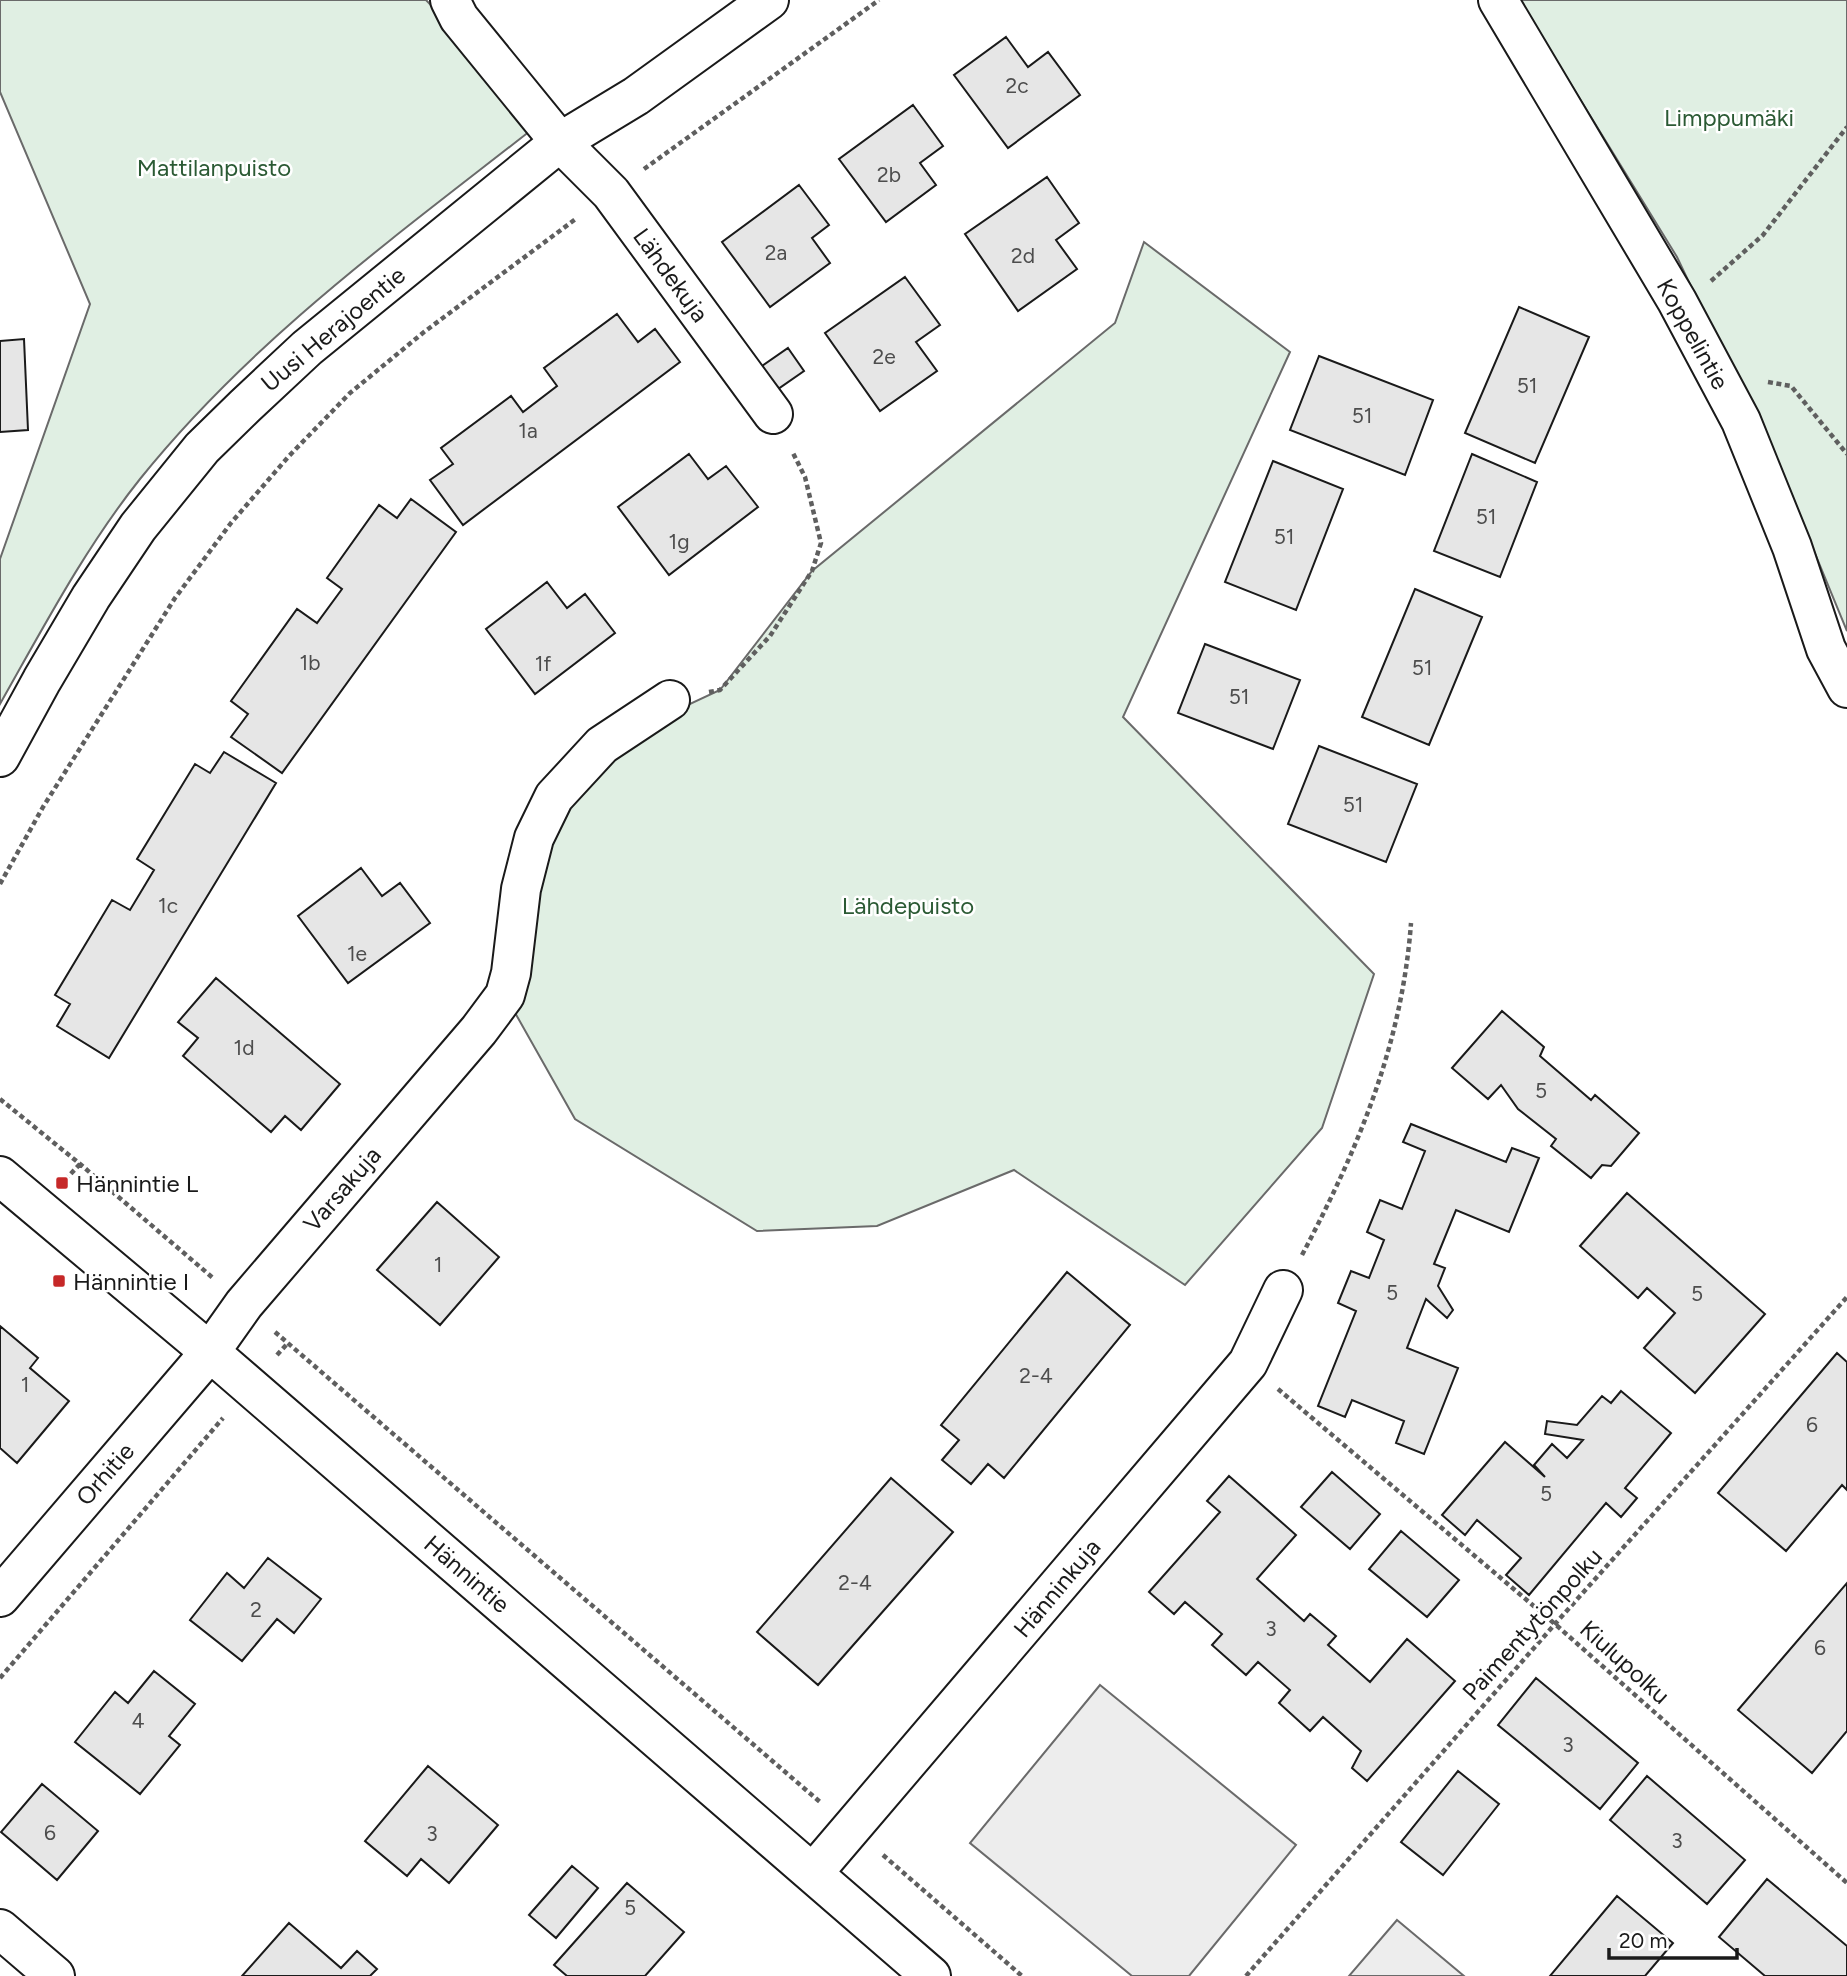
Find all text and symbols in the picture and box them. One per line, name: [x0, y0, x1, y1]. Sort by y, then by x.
house number: 2c: [1005, 73, 1029, 98]
park label: Limppumäki: [1664, 103, 1794, 132]
park label: Mattilanpuisto: [137, 153, 291, 182]
house number: 2b: [877, 162, 901, 187]
street label: Lähdekuja: [627, 222, 715, 328]
house number: 2a: [765, 240, 787, 265]
house number: 2d: [1011, 243, 1035, 268]
street label: Uusi Herajoentie: [255, 260, 411, 398]
street label: Koppelintie: [1651, 274, 1735, 394]
house number: 2e: [872, 344, 896, 369]
house number: 51: [1517, 373, 1537, 398]
house number: 51: [1352, 403, 1372, 428]
house number: 1a: [518, 418, 538, 443]
house number: 51: [1476, 504, 1496, 529]
house number: 51: [1274, 524, 1294, 549]
house number: 1g: [669, 529, 690, 554]
house number: 1b: [300, 650, 320, 675]
house number: 1f: [535, 651, 551, 676]
house number: 51: [1412, 655, 1432, 680]
house number: 51: [1229, 684, 1249, 709]
house number: 51: [1343, 792, 1363, 817]
park label: Lähdepuisto: [842, 891, 974, 920]
house number: 1c: [158, 893, 178, 918]
house number: 1e: [347, 941, 367, 966]
house number: 1d: [234, 1035, 254, 1060]
house number: 5: [1535, 1078, 1547, 1103]
street label: Varsakuja: [297, 1141, 387, 1237]
place label: Hännintie L: [76, 1169, 199, 1198]
marker: Hännintie L: [54, 1175, 70, 1191]
house number: 1: [434, 1252, 442, 1277]
place label: Hännintie I: [73, 1267, 189, 1296]
marker: Hännintie I: [51, 1273, 67, 1289]
house number: 5: [1386, 1280, 1398, 1305]
house number: 5: [1691, 1281, 1703, 1306]
house number: 2-4: [1019, 1363, 1053, 1388]
house number: 1: [21, 1372, 29, 1397]
house number: 6: [1806, 1412, 1818, 1437]
street label: Orhitie: [70, 1437, 140, 1511]
house number: 5: [1540, 1481, 1552, 1506]
street label: Hännintie: [418, 1529, 516, 1619]
street label: Hänninkuja: [1007, 1533, 1107, 1643]
street label: Paimentytönpolku: [1456, 1542, 1608, 1706]
house number: 2-4: [838, 1570, 872, 1595]
house number: 2: [250, 1597, 262, 1622]
street label: Kiulupolku: [1574, 1614, 1676, 1710]
house number: 3: [1265, 1616, 1277, 1641]
house number: 6: [1814, 1635, 1826, 1660]
house number: 4: [131, 1708, 145, 1733]
house number: 3: [1562, 1732, 1574, 1757]
house number: 6: [44, 1820, 56, 1845]
house number: 3: [426, 1821, 438, 1846]
house number: 3: [1671, 1828, 1683, 1853]
house number: 5: [624, 1895, 636, 1920]
scale bar: [1609, 1916, 1737, 1960]
text: 20 m: [1619, 1928, 1667, 1953]

